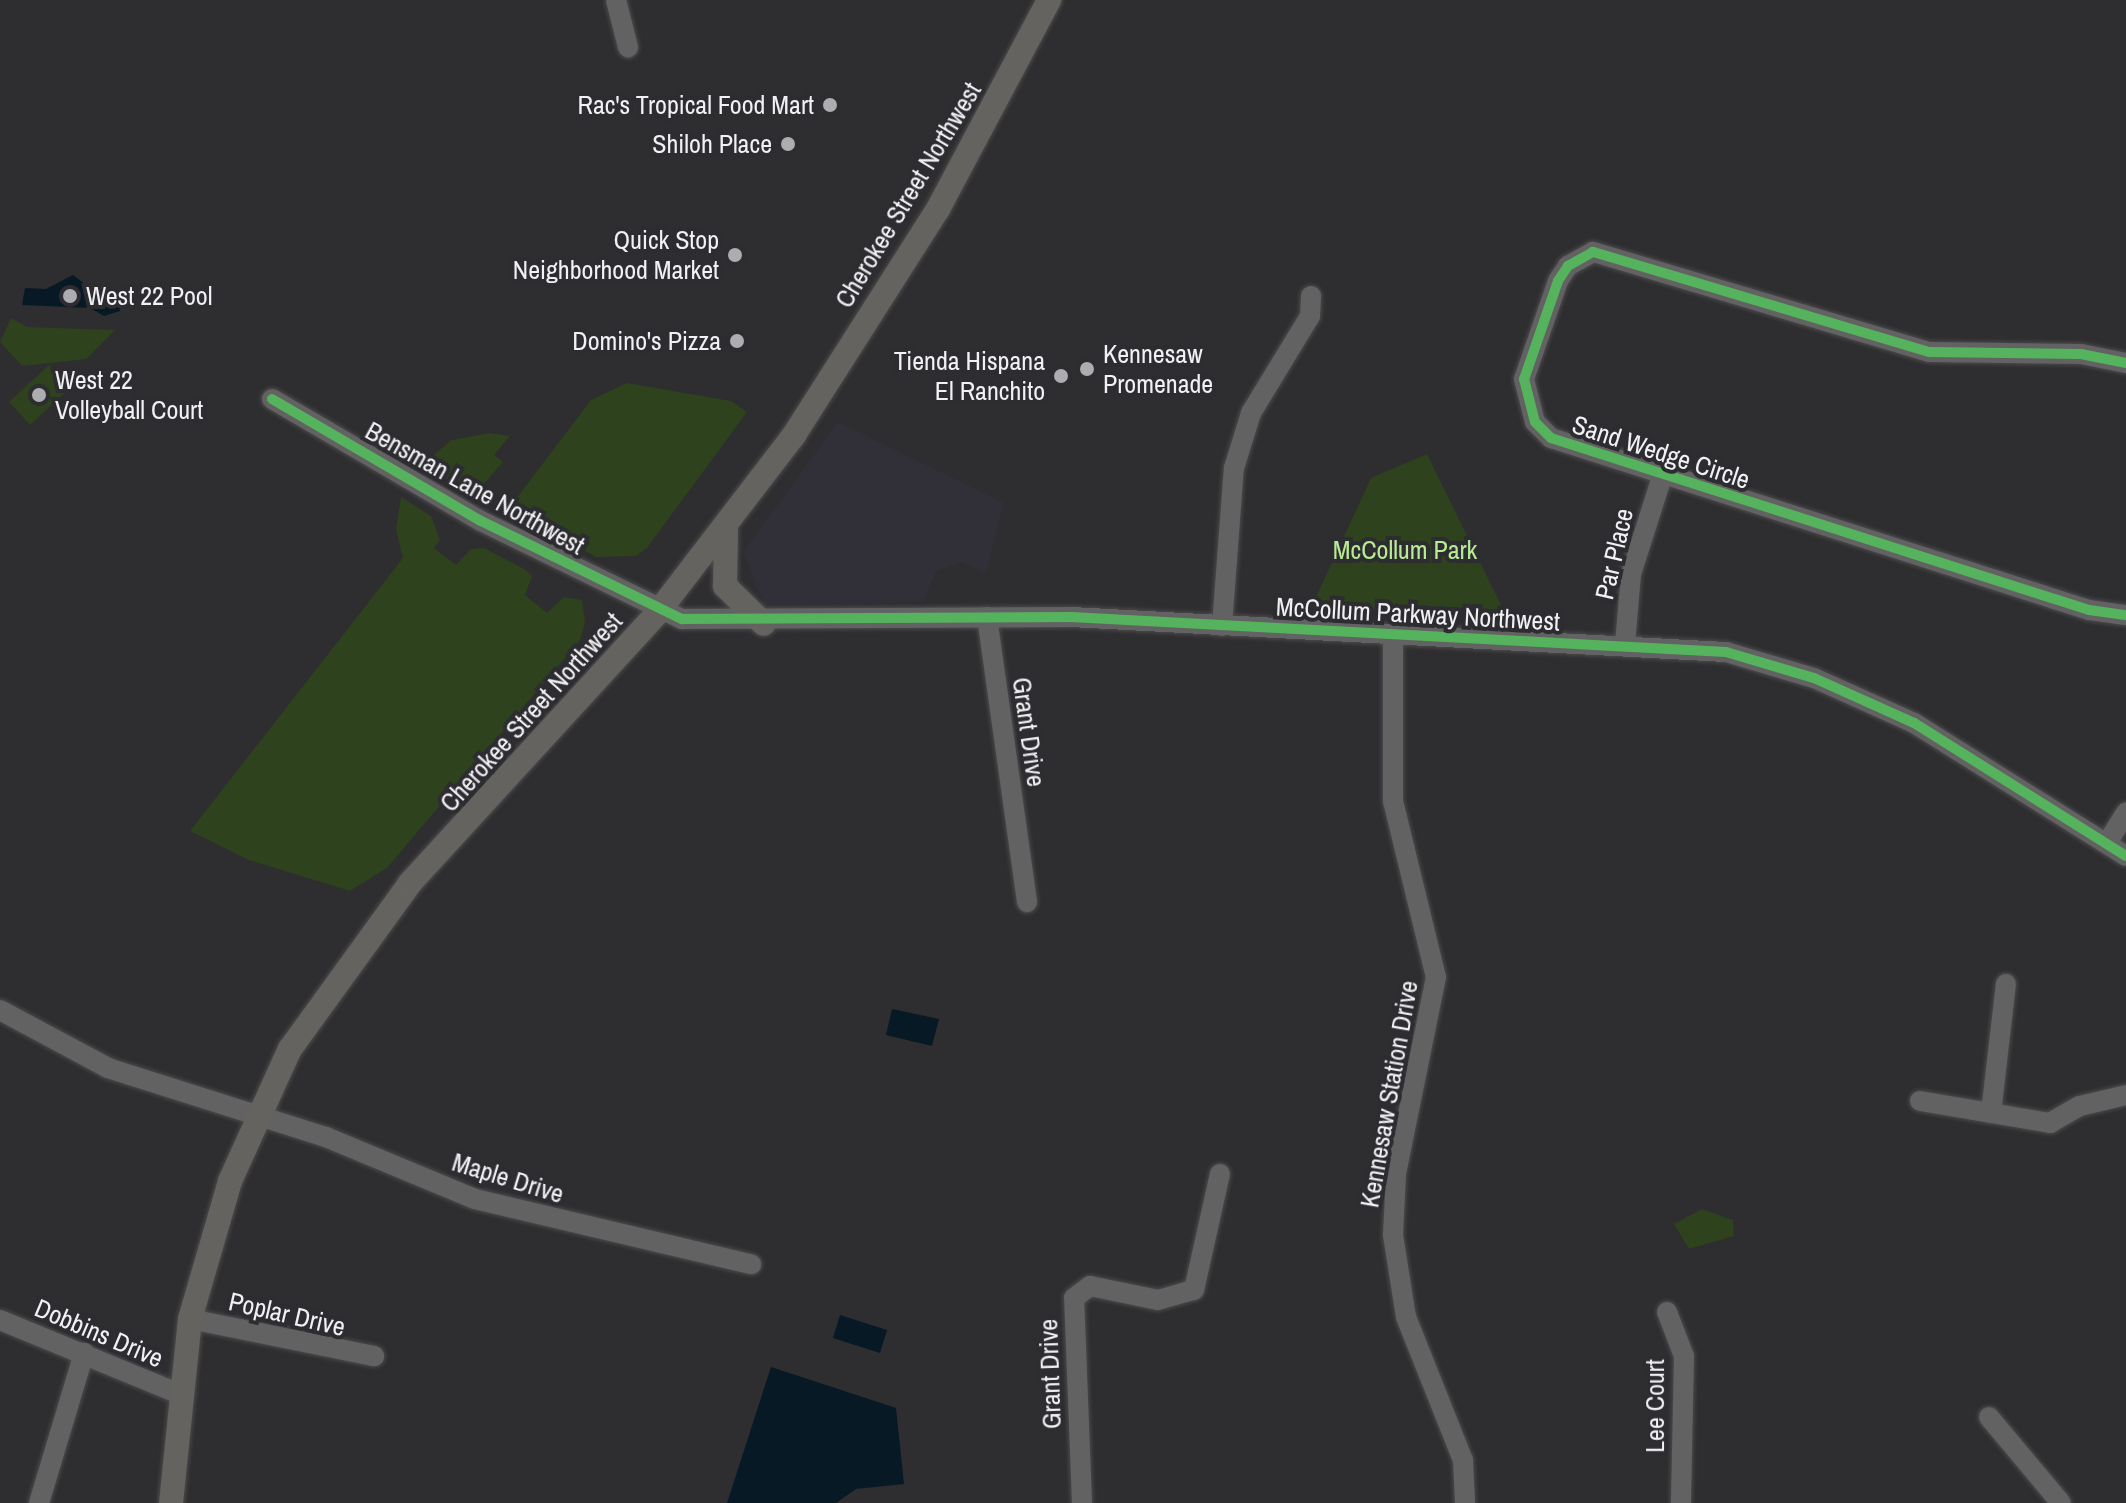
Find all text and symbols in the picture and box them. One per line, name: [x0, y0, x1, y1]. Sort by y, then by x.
street label: Cherokee Street Northwest: [828, 77, 988, 313]
place label: Rac's Tropical Food Mart: [577, 89, 814, 121]
marker: Rac's Tropical Food Mart: [821, 96, 839, 114]
place label: Shiloh Place: [652, 128, 772, 160]
marker: Shiloh Place: [779, 135, 797, 153]
place label: Quick Stop Neighborhood Market: [513, 224, 719, 286]
marker: Quick Stop Neighborhood Market: [726, 246, 744, 264]
place label: West 22 Pool: [86, 280, 212, 312]
marker: West 22 Pool: [61, 287, 79, 305]
place label: Domino's Pizza: [572, 325, 721, 357]
marker: Domino's Pizza: [728, 332, 746, 350]
place label: Kennesaw Promenade: [1103, 338, 1213, 400]
place label: Tienda Hispana El Ranchito: [894, 345, 1045, 406]
marker: Kennesaw Promenade: [1078, 360, 1096, 378]
place label: West 22 Volleyball Court: [55, 364, 203, 426]
marker: Tienda Hispana El Ranchito: [1052, 367, 1070, 385]
marker: West 22 Volleyball Court: [30, 386, 48, 404]
street label: Sand Wedge Circle: [1568, 409, 1754, 495]
street label: Bensman Lane Northwest: [360, 415, 590, 561]
street label: Par Place: [1588, 505, 1640, 603]
park label: McCollum Park: [1333, 534, 1477, 566]
street label: McCollum Parkway Northwest: [1275, 591, 1561, 637]
street label: Cherokee Street Northwest: [433, 606, 629, 818]
street label: Grant Drive: [1006, 675, 1052, 789]
street label: Kennesaw Station Drive: [1354, 978, 1424, 1210]
street label: Maple Drive: [448, 1146, 568, 1210]
street label: Poplar Drive: [226, 1285, 348, 1343]
street label: Dobbins Drive: [30, 1292, 168, 1374]
street label: Grant Drive: [1032, 1318, 1068, 1430]
street label: Lee Court: [1639, 1359, 1671, 1453]

